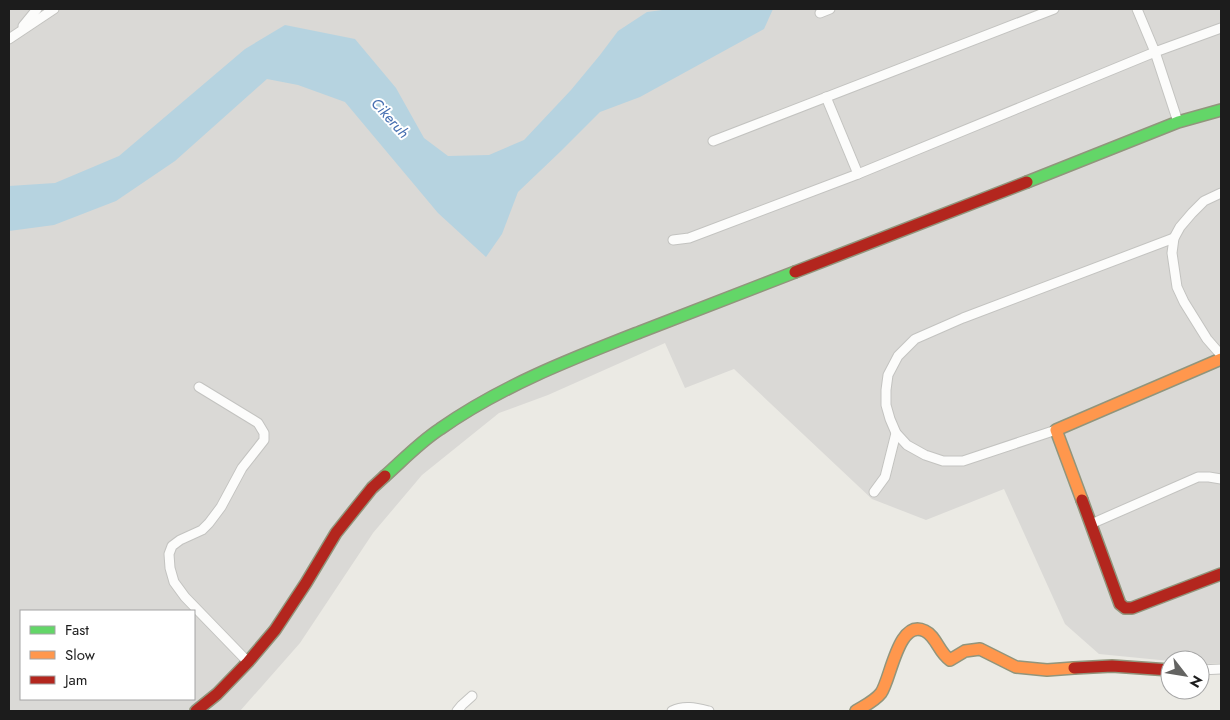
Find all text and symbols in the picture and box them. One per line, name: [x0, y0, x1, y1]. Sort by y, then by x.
water label: Cikeruh: [366, 93, 414, 143]
legend: [20, 610, 195, 700]
text: Fast: [65, 619, 89, 641]
text: Slow: [65, 644, 96, 666]
north arrow: [1160, 650, 1210, 700]
text: Jam: [63, 669, 88, 691]
text: N: [1185, 672, 1208, 692]

